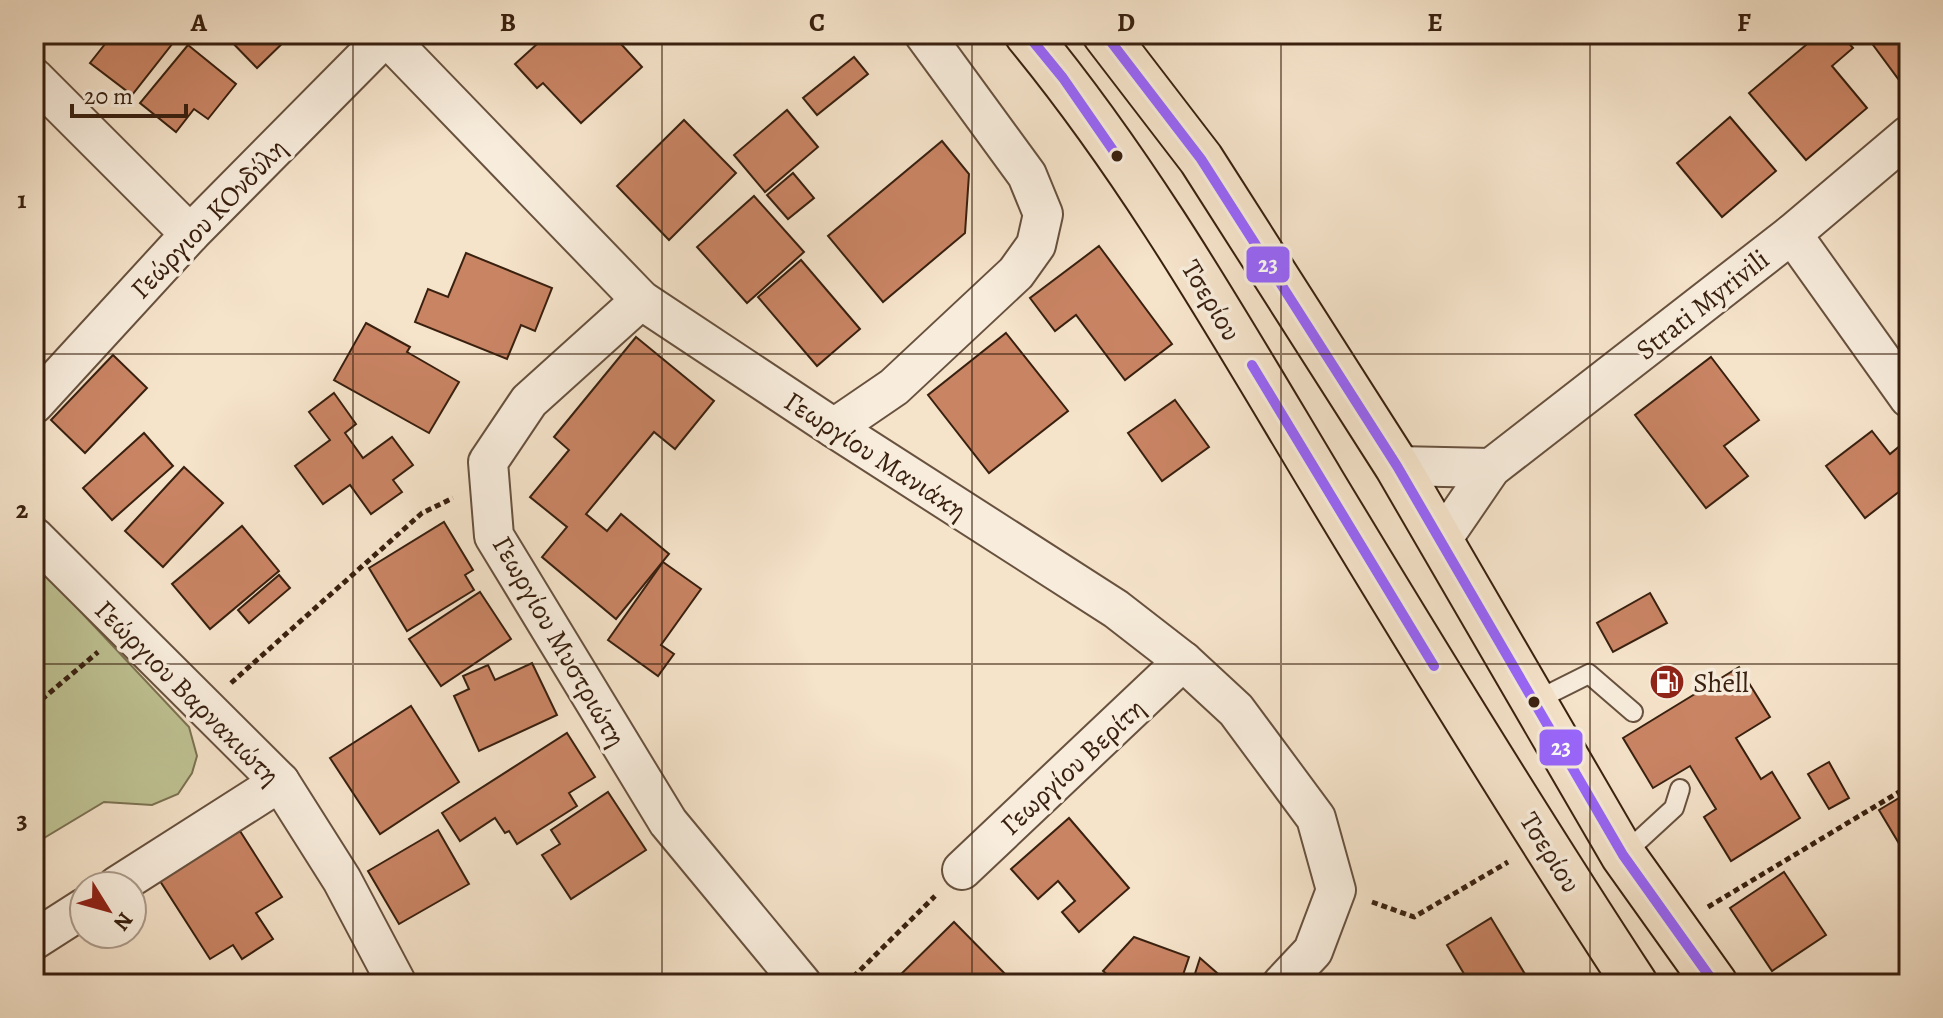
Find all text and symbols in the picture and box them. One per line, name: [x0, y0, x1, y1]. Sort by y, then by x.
text: A: [190, 5, 208, 40]
text: B: [500, 5, 516, 40]
text: C: [809, 5, 825, 40]
text: D: [1117, 5, 1135, 40]
text: E: [1427, 5, 1443, 40]
text: F: [1737, 5, 1751, 40]
scale bar: [72, 68, 186, 118]
text: 20 m: [84, 80, 133, 112]
street label: Γεώργιου ΚΟνδύλη: [122, 130, 295, 307]
unlabelled marker: [1109, 148, 1125, 164]
text: 1: [17, 182, 27, 217]
street label: Strati Myrivili: [1628, 241, 1777, 369]
line badge: 23: [1245, 245, 1291, 284]
text: 23: [1258, 250, 1278, 280]
street label: Τσερίου: [1172, 253, 1250, 348]
street label: Γεωργίου Μανιάκη: [777, 382, 974, 529]
text: 2: [16, 492, 29, 527]
street label: Γεωργίου Μυστριώτη: [483, 529, 635, 754]
street label: Γεώργιου Βαρνακιώτη: [86, 592, 288, 794]
fuel station icon: Shell: [1648, 663, 1686, 701]
place label: Shell: [1693, 664, 1749, 702]
street label: Γεωργίου Βερίτη: [992, 690, 1153, 844]
unlabelled marker: [1526, 694, 1542, 710]
line badge: 23: [1538, 728, 1584, 767]
text: 23: [1551, 733, 1571, 763]
text: 3: [16, 802, 28, 837]
street label: Τσερίου: [1511, 805, 1590, 900]
north arrow: [68, 870, 148, 950]
text: N: [106, 906, 140, 937]

